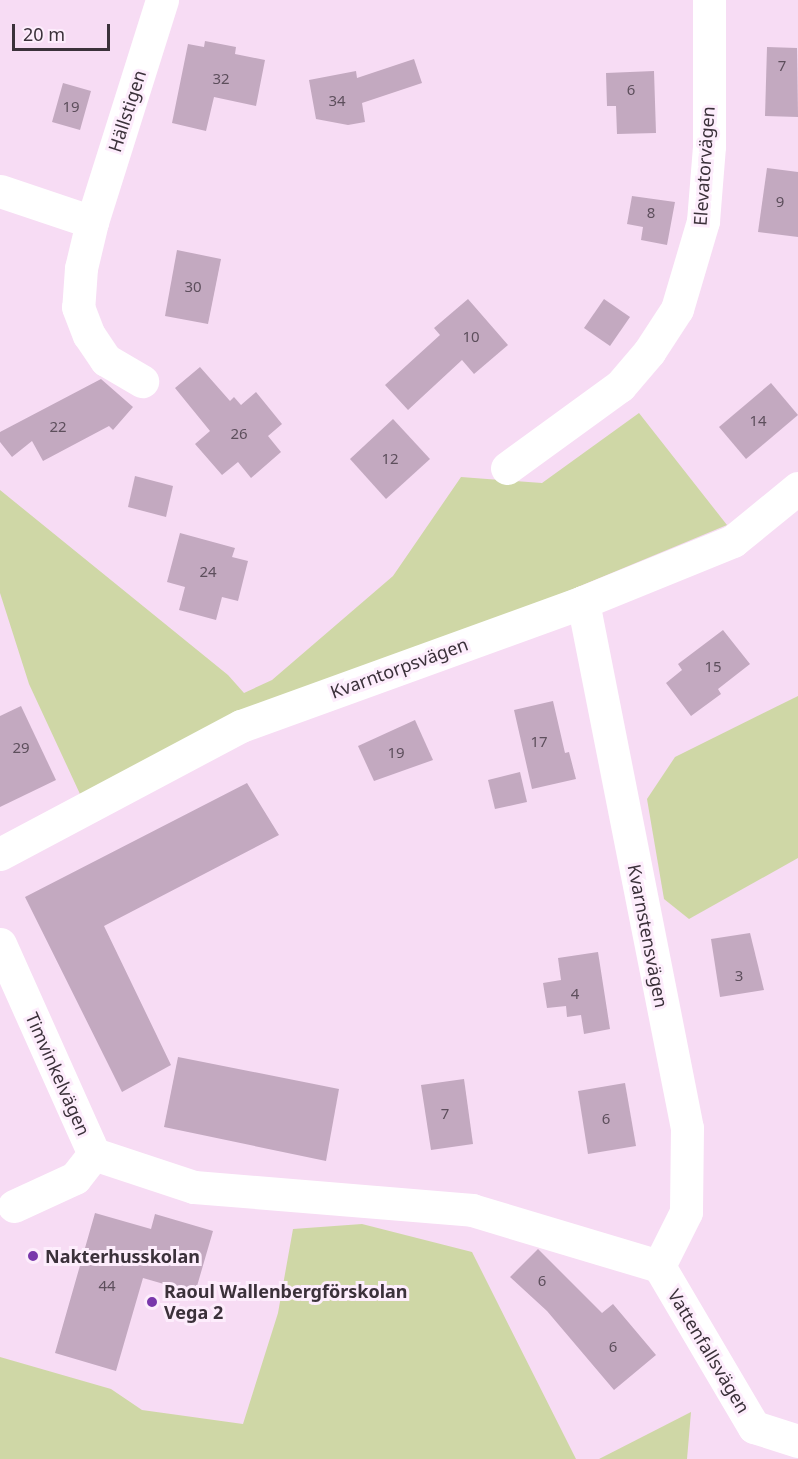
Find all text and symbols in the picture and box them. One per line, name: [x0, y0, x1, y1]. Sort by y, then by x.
scale bar: [15, 12, 112, 50]
text: 20 m: [23, 22, 65, 46]
house number: 7: [778, 57, 786, 75]
street label: Hällstigen: [104, 67, 150, 155]
house number: 32: [212, 70, 230, 88]
house number: 6: [627, 81, 635, 99]
house number: 34: [328, 92, 346, 110]
house number: 19: [62, 98, 80, 116]
street label: Elevatorvägen: [689, 105, 719, 227]
house number: 9: [776, 193, 784, 211]
house number: 8: [647, 204, 655, 222]
house number: 30: [184, 278, 202, 296]
house number: 10: [462, 328, 480, 346]
house number: 14: [749, 412, 767, 430]
house number: 22: [49, 418, 67, 436]
house number: 26: [230, 425, 248, 443]
house number: 12: [381, 450, 399, 468]
house number: 24: [199, 563, 217, 581]
street label: Kvarntorpsvägen: [327, 633, 471, 703]
house number: 15: [704, 658, 722, 676]
house number: 17: [530, 733, 548, 751]
house number: 29: [12, 739, 30, 757]
house number: 19: [387, 744, 405, 762]
street label: Kvarnstensvägen: [624, 863, 672, 1009]
house number: 3: [735, 967, 743, 985]
house number: 4: [571, 985, 579, 1003]
street label: Timvinkelvägen: [21, 1009, 95, 1139]
house number: 7: [441, 1105, 449, 1123]
house number: 6: [602, 1110, 610, 1128]
place label: Nakterhusskolan: [45, 1245, 200, 1267]
marker: Nakterhusskolan: [26, 1249, 40, 1263]
house number: 6: [538, 1272, 546, 1290]
house number: 44: [98, 1277, 116, 1295]
place label: Raoul Wallenbergförskolan Vega 2: [164, 1281, 408, 1324]
street label: Vattenfallsvägen: [664, 1285, 754, 1417]
marker: Raoul Wallenbergförskolan Vega 2: [145, 1295, 159, 1309]
house number: 6: [609, 1338, 617, 1356]

